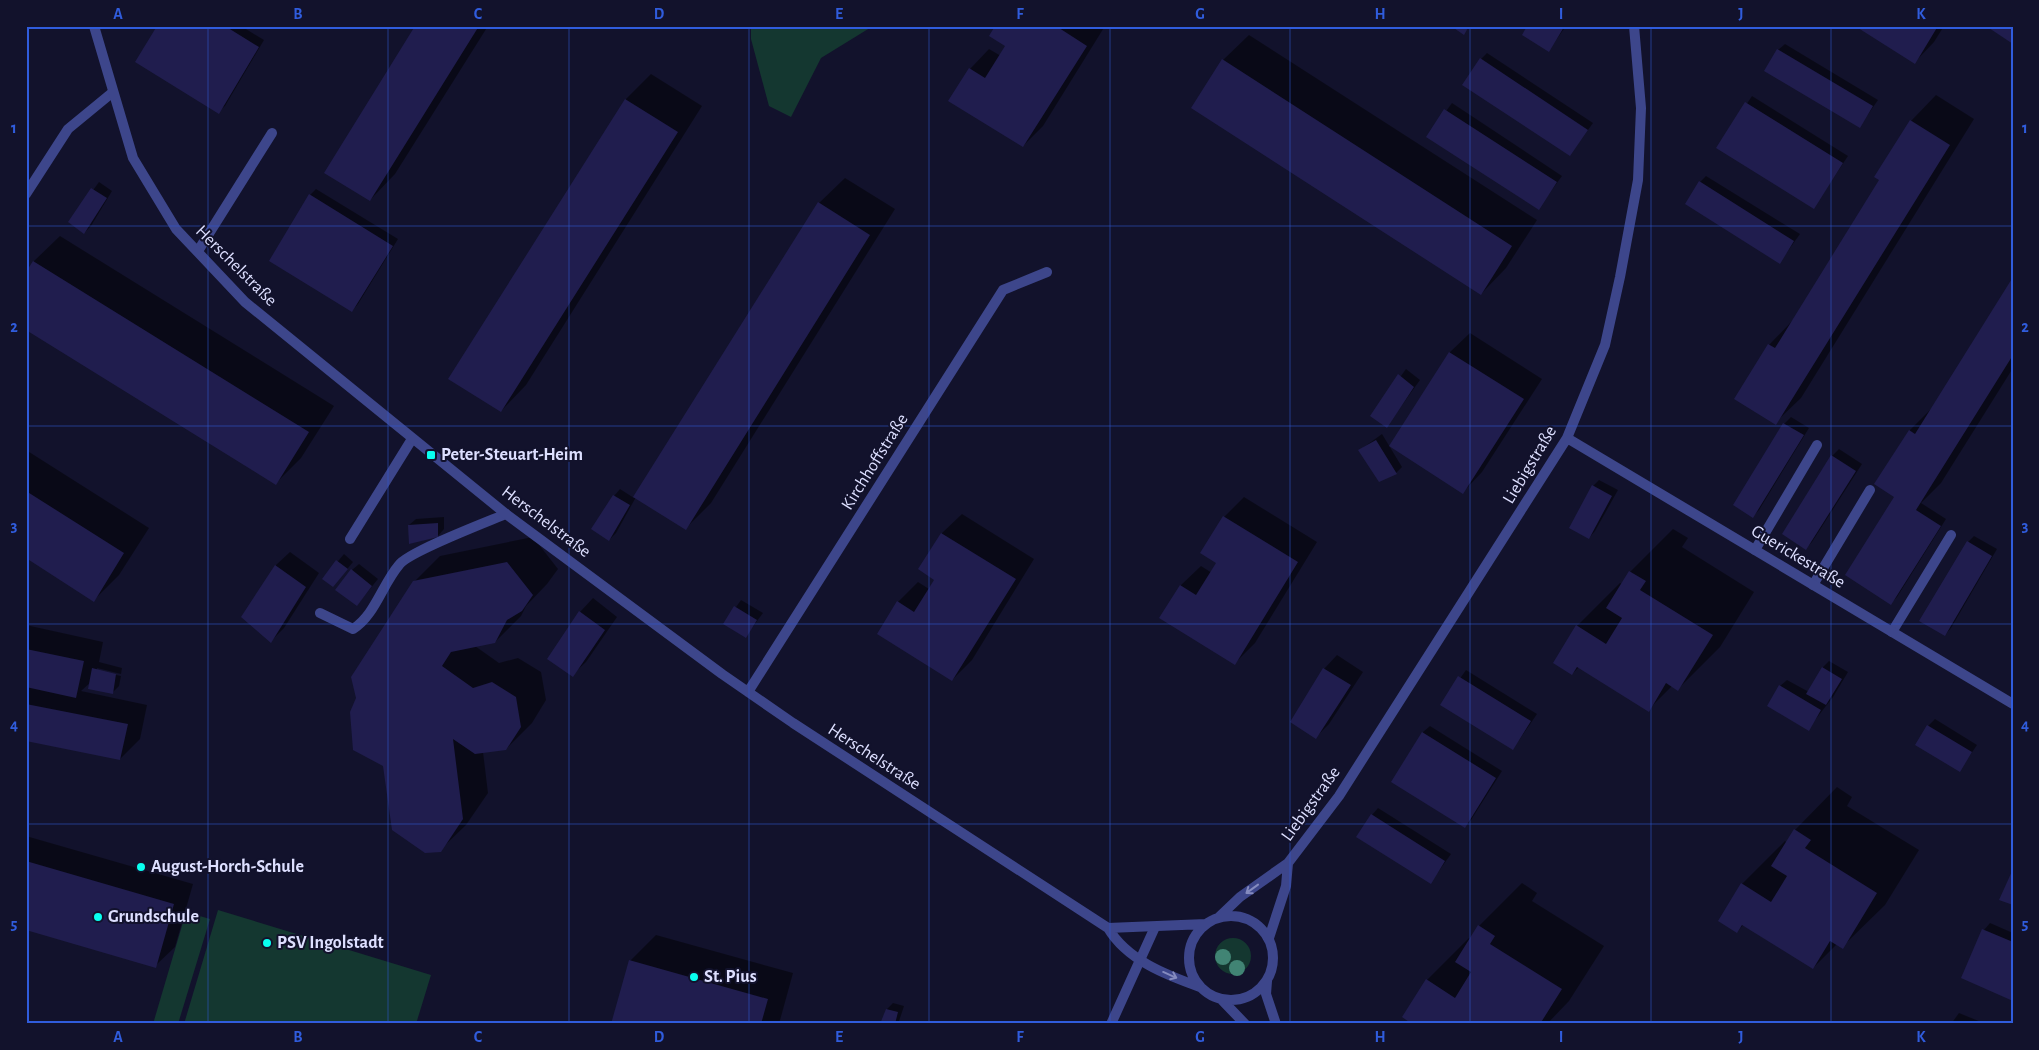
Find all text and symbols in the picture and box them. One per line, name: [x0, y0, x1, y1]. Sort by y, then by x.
text: A: [113, 6, 123, 22]
text: B: [293, 6, 303, 22]
text: C: [474, 6, 483, 22]
text: D: [654, 6, 665, 22]
text: E: [835, 6, 843, 22]
text: F: [1016, 6, 1024, 22]
text: G: [1195, 6, 1205, 22]
text: H: [1374, 6, 1386, 22]
text: I: [1559, 6, 1563, 22]
text: J: [1738, 6, 1744, 22]
text: K: [1916, 6, 1926, 22]
text: 1: [11, 120, 17, 136]
text: 1: [2022, 120, 2028, 136]
street label: Herschelstraße: [192, 222, 280, 310]
text: 2: [10, 319, 18, 335]
text: 2: [2021, 319, 2029, 335]
street label: Kirchhoffstraße: [838, 411, 912, 513]
street label: Liebigstraße: [1500, 423, 1560, 507]
place label: Peter-Steuart-Heim: [441, 446, 583, 464]
marker: Peter-Steuart-Heim: [425, 449, 437, 461]
street label: Herschelstraße: [498, 483, 594, 561]
text: 3: [11, 518, 18, 534]
text: 3: [2022, 518, 2029, 534]
street label: Guerickestraße: [1748, 522, 1848, 592]
text: 4: [10, 717, 18, 733]
text: 4: [2021, 717, 2029, 733]
street label: Herschelstraße: [824, 720, 924, 794]
street label: Liebigstraße: [1278, 763, 1344, 845]
place label: August-Horch-Schule: [151, 858, 304, 876]
marker: August-Horch-Schule: [135, 861, 147, 873]
one-way arrow: [1245, 884, 1259, 894]
place label: Grundschule: [108, 908, 199, 926]
marker: Grundschule: [92, 911, 104, 923]
text: 5: [11, 916, 18, 932]
text: 5: [2022, 916, 2029, 932]
place label: PSV Ingolstadt: [277, 934, 384, 952]
marker: PSV Ingolstadt: [261, 937, 273, 949]
place label: St. Pius: [704, 968, 757, 986]
marker: St. Pius: [688, 971, 700, 983]
one-way arrow: [1162, 971, 1177, 981]
text: A: [113, 1029, 123, 1045]
text: B: [293, 1029, 303, 1045]
text: C: [474, 1029, 483, 1045]
text: D: [654, 1029, 665, 1045]
text: E: [835, 1029, 843, 1045]
text: F: [1016, 1029, 1024, 1045]
text: G: [1195, 1029, 1205, 1045]
text: H: [1374, 1029, 1386, 1045]
text: I: [1559, 1029, 1563, 1045]
text: J: [1738, 1029, 1744, 1045]
text: K: [1916, 1029, 1926, 1045]

